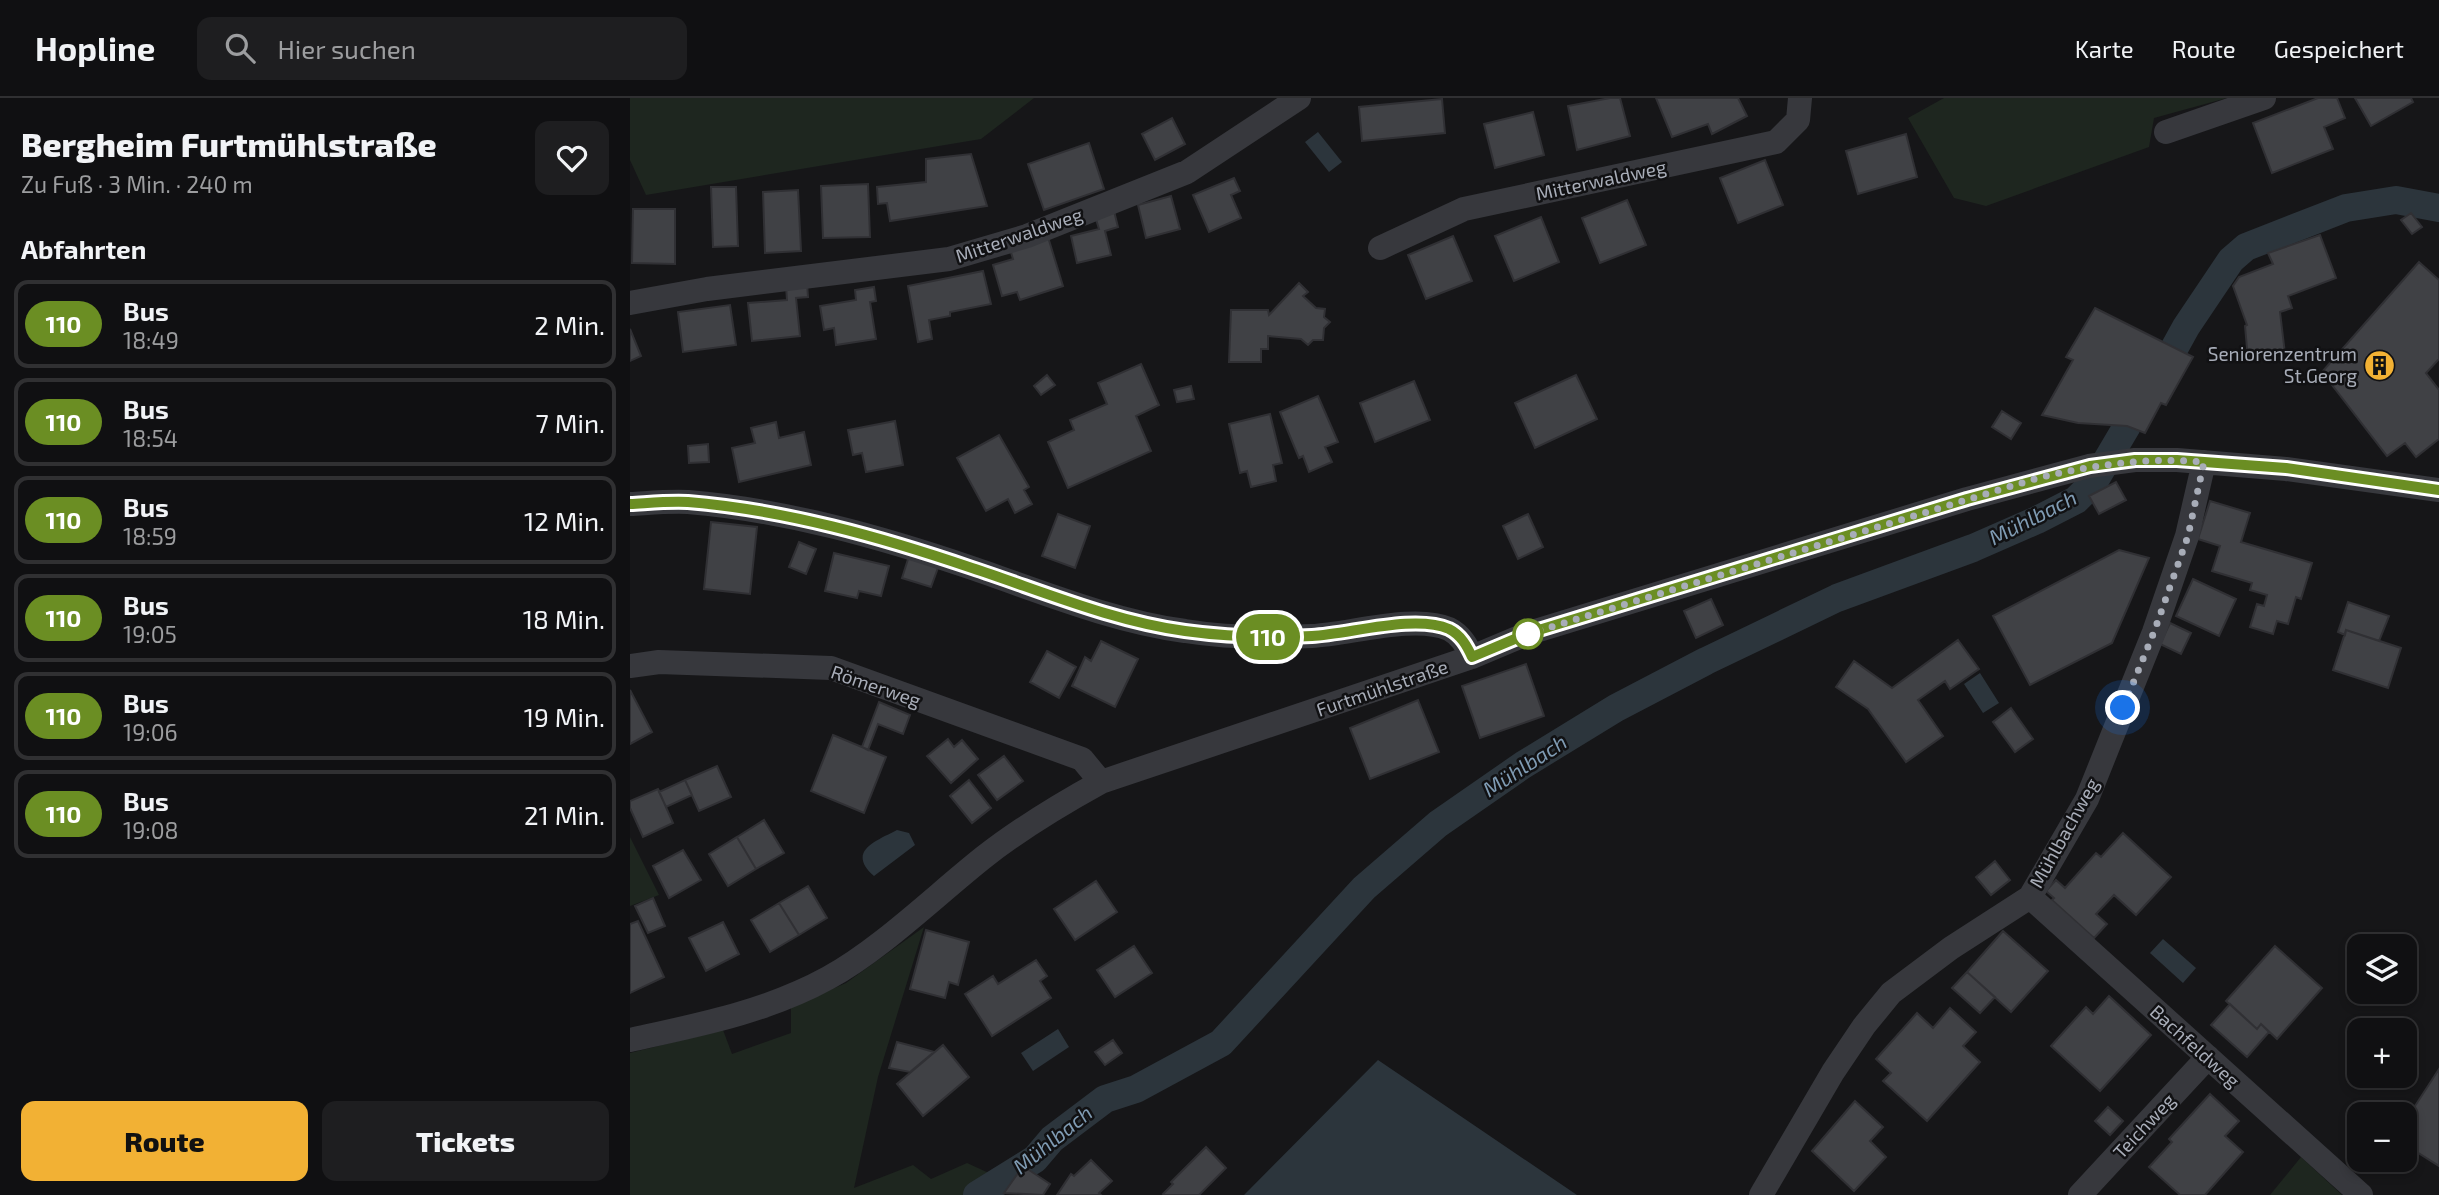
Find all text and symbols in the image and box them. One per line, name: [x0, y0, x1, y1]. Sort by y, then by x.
search box: [197, 17, 687, 80]
text: Hopline: [35, 28, 155, 68]
icon: search: [221, 29, 259, 67]
text: Hier suchen: [277, 33, 416, 64]
text: Karte: [2075, 34, 2134, 63]
text: Route: [2172, 34, 2236, 63]
text: Gespeichert: [2274, 34, 2404, 63]
button: heart: [535, 121, 609, 195]
text: Bergheim Furtmühlstraße: [21, 124, 437, 164]
street label: Mitterwaldweg: [1534, 154, 1669, 205]
text: Zu Fuß · 3 Min. · 240 m: [21, 170, 253, 198]
street label: Mitterwaldweg: [952, 202, 1086, 267]
text: Abfahrten: [21, 233, 146, 264]
text: Bus: [123, 295, 169, 326]
text: 110: [46, 309, 81, 338]
text: 2 Min.: [534, 309, 605, 340]
text: 18:49: [123, 326, 179, 354]
place label: Seniorenzentrum St.Georg: [2208, 342, 2357, 387]
building icon: Seniorenzentrum St.Georg: [2363, 348, 2397, 382]
text: Bus: [123, 393, 169, 424]
text: 110: [46, 407, 81, 436]
text: 7 Min.: [536, 407, 605, 438]
text: 18:54: [123, 424, 178, 452]
water label: Mühlbach: [1984, 484, 2080, 549]
text: Bus: [123, 491, 169, 522]
text: 110: [46, 505, 81, 534]
text: 12 Min.: [524, 505, 605, 536]
text: 18:59: [123, 522, 177, 550]
text: Bus: [123, 589, 169, 620]
text: 110: [46, 603, 81, 632]
text: 18 Min.: [523, 603, 605, 634]
line badge: 110: [1228, 614, 1308, 660]
unlabelled marker: [1513, 619, 1543, 649]
text: 19:05: [123, 620, 177, 648]
text: 110: [1250, 622, 1286, 651]
street label: Furtmühlstraße: [1313, 654, 1451, 721]
street label: Römerweg: [828, 659, 924, 712]
text: Bus: [123, 687, 169, 718]
your location: [2105, 690, 2140, 725]
text: 110: [46, 701, 81, 730]
text: 19 Min.: [524, 701, 605, 732]
text: 19:06: [123, 718, 178, 746]
water label: Mühlbach: [1478, 728, 1571, 801]
street label: Mühlbachweg: [2024, 773, 2103, 892]
text: Bus: [123, 785, 169, 816]
text: 110: [46, 799, 81, 828]
text: 21 Min.: [524, 799, 605, 830]
text: 19:08: [123, 816, 179, 844]
map controls: [2347, 934, 2417, 1172]
button: layers: [2347, 934, 2417, 1004]
street label: Bachfeldweg: [2146, 999, 2245, 1092]
button: +: [2347, 1018, 2417, 1088]
street label: Teichweg: [2108, 1088, 2180, 1163]
water label: Mühlbach: [1007, 1099, 1097, 1178]
button: Route: [21, 1101, 308, 1181]
button: Tickets: [322, 1101, 609, 1181]
button: −: [2347, 1102, 2417, 1172]

